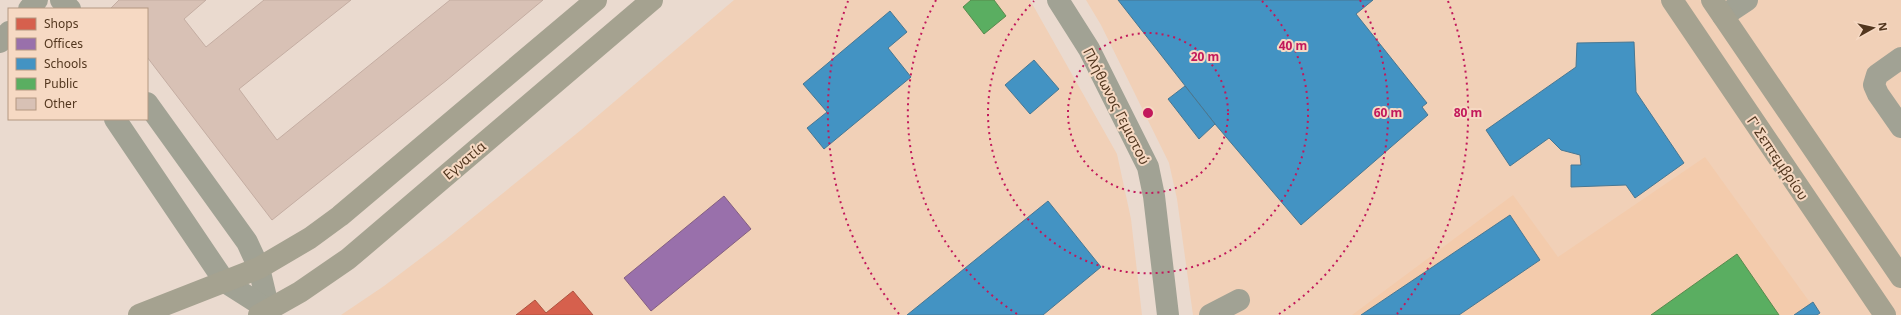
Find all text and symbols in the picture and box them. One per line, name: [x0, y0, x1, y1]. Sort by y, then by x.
legend: [8, 8, 148, 120]
north arrow: [1853, 8, 1893, 48]
text: Shops: [44, 15, 79, 32]
text: N: [1875, 21, 1891, 32]
text: Offices: [44, 35, 83, 52]
text: 40 m: [1279, 37, 1307, 54]
street label: Πλήθωνος Γεμιστού: [1079, 44, 1155, 168]
text: 20 m: [1191, 48, 1219, 65]
text: Schools: [44, 55, 87, 72]
text: Public: [44, 75, 78, 92]
text: Other: [44, 95, 77, 112]
text: 60 m: [1374, 104, 1402, 121]
text: 80 m: [1454, 104, 1482, 121]
centre of rings: [1141, 106, 1155, 120]
street label: Γ' Σεπτεμβρίου: [1743, 112, 1813, 204]
street label: Εγνατία: [439, 136, 490, 184]

